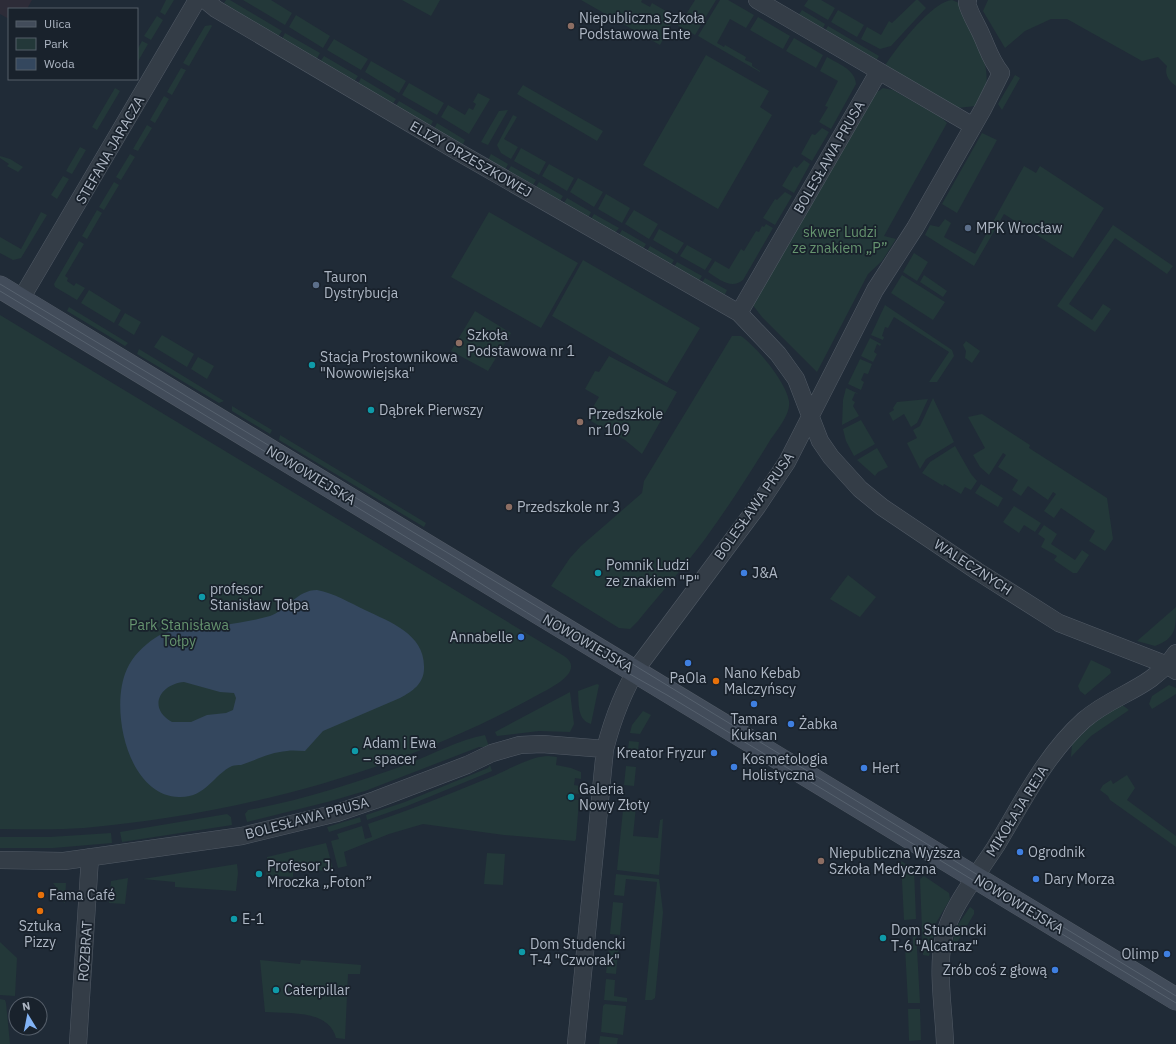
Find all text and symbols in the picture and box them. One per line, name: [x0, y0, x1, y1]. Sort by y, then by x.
legend: [8, 8, 138, 80]
place label: Niepubliczna Szkoła Podstawowa Ente: [579, 9, 705, 43]
text: Ulica: [44, 16, 71, 31]
marker: Niepubliczna Szkoła Podstawowa Ente: [566, 21, 576, 31]
text: Park: [44, 36, 69, 51]
text: Woda: [44, 56, 75, 71]
street label: STEFANA JARACZA: [72, 93, 148, 207]
street label: BOLESŁAWA PRUSA: [789, 97, 869, 217]
street label: ELIZY ORZESZKOWEJ: [407, 117, 535, 201]
place label: MPK Wrocław: [976, 219, 1063, 237]
park label: skwer Ludzi ze znakiem „P”: [792, 223, 888, 257]
marker: MPK Wrocław: [963, 223, 973, 233]
place label: Tauron Dystrybucja: [324, 268, 399, 302]
marker: Tauron Dystrybucja: [311, 280, 321, 290]
place label: Szkoła Podstawowa nr 1: [467, 326, 575, 360]
marker: Szkoła Podstawowa nr 1: [454, 338, 464, 348]
place label: Stacja Prostownikowa "Nowowiejska": [320, 348, 458, 382]
marker: Stacja Prostownikowa "Nowowiejska": [307, 360, 317, 370]
place label: Dąbrek Pierwszy: [379, 401, 483, 419]
marker: Dąbrek Pierwszy: [366, 405, 376, 415]
place label: Przedszkole nr 109: [588, 405, 664, 439]
marker: Przedszkole nr 109: [575, 417, 585, 427]
street label: NOWOWIEJSKA: [263, 441, 359, 509]
street label: BOLESŁAWA PRUSA: [710, 449, 798, 563]
place label: Przedszkole nr 3: [517, 498, 620, 516]
marker: Przedszkole nr 3: [504, 502, 514, 512]
street label: WALECZNYCH: [930, 535, 1016, 599]
place label: Pomnik Ludzi ze znakiem "P": [606, 556, 700, 590]
place label: J&A: [752, 564, 778, 582]
marker: Pomnik Ludzi ze znakiem "P": [593, 568, 603, 578]
marker: J&A: [739, 568, 749, 578]
place label: profesor Stanisław Tołpa: [210, 580, 309, 614]
marker: profesor Stanisław Tołpa: [197, 592, 207, 602]
street label: NOWOWIEJSKA: [540, 610, 636, 676]
park label: Park Stanisława Tołpy: [129, 616, 229, 650]
place label: Annabelle: [450, 628, 513, 646]
marker: Annabelle: [516, 632, 526, 642]
marker: PaOla: [683, 658, 693, 668]
place label: Nano Kebab Malczyńscy: [724, 664, 800, 698]
place label: PaOla: [669, 669, 707, 687]
marker: Nano Kebab Malczyńscy: [711, 676, 721, 686]
marker: Tamara Kuksan: [749, 699, 759, 709]
place label: Tamara Kuksan: [731, 710, 778, 744]
place label: Żabka: [799, 715, 838, 733]
marker: Żabka: [786, 719, 796, 729]
place label: Adam i Ewa – spacer: [363, 734, 437, 768]
place label: Kreator Fryzur: [616, 744, 706, 762]
marker: Adam i Ewa – spacer: [350, 746, 360, 756]
marker: Kreator Fryzur: [709, 748, 719, 758]
place label: Kosmetologia Holistyczna: [742, 750, 828, 784]
place label: Hert: [872, 759, 900, 777]
marker: Kosmetologia Holistyczna: [729, 762, 739, 772]
street label: MIKOŁAJA REJA: [982, 762, 1052, 860]
marker: Hert: [859, 763, 869, 773]
place label: Galeria Nowy Złoty: [579, 780, 649, 814]
marker: Galeria Nowy Złoty: [566, 792, 576, 802]
street label: BOLESŁAWA PRUSA: [243, 793, 371, 843]
place label: Ogrodnik: [1028, 843, 1086, 861]
place label: Niepubliczna Wyższa Szkoła Medyczna: [829, 844, 961, 878]
marker: Ogrodnik: [1015, 847, 1025, 857]
marker: Niepubliczna Wyższa Szkoła Medyczna: [816, 856, 826, 866]
place label: Profesor J. Mroczka „Foton”: [267, 857, 372, 891]
marker: Profesor J. Mroczka „Foton”: [254, 869, 264, 879]
street label: NOWOWIEJSKA: [971, 870, 1067, 938]
place label: Dary Morza: [1044, 870, 1115, 888]
marker: Dary Morza: [1031, 874, 1041, 884]
place label: Fama Café: [49, 886, 115, 904]
marker: Fama Café: [36, 890, 46, 900]
marker: Sztuka Pizzy: [35, 906, 45, 916]
place label: E-1: [242, 910, 264, 928]
marker: E-1: [229, 914, 239, 924]
place label: Sztuka Pizzy: [19, 917, 62, 951]
street label: ROZBRAT: [74, 920, 96, 982]
place label: Dom Studencki T-6 "Alcatraz": [891, 921, 986, 955]
marker: Dom Studencki T-6 "Alcatraz": [878, 933, 888, 943]
place label: Dom Studencki T-4 "Czworak": [530, 935, 625, 969]
place label: Olimp: [1121, 945, 1159, 963]
marker: Dom Studencki T-4 "Czworak": [517, 947, 527, 957]
marker: Olimp: [1162, 949, 1172, 959]
place label: Zrób coś z głową: [943, 961, 1048, 979]
marker: Zrób coś z głową: [1050, 965, 1060, 975]
place label: Caterpillar: [284, 981, 350, 999]
marker: Caterpillar: [271, 985, 281, 995]
north arrow: [8, 996, 48, 1036]
text: N: [21, 999, 31, 1014]

